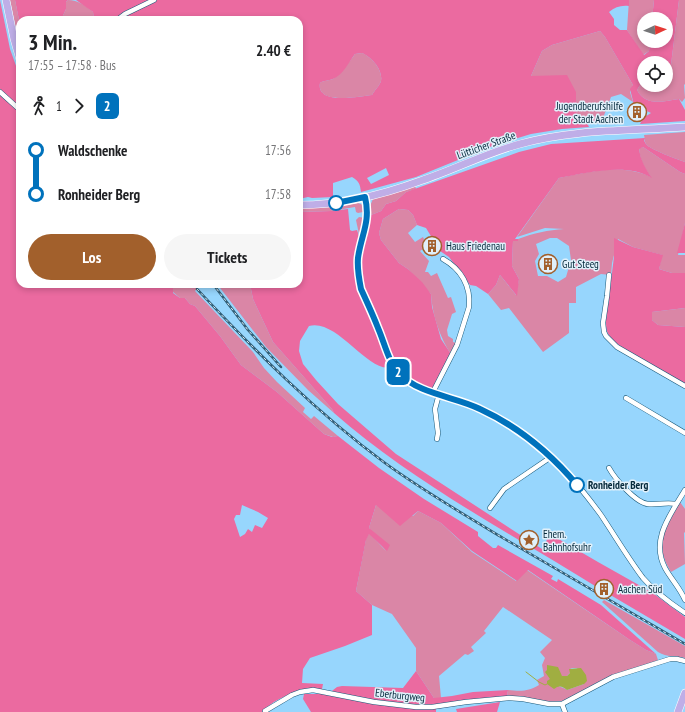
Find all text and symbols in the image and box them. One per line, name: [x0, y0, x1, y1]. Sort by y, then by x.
north arrow: [637, 12, 673, 48]
map controls: [637, 12, 673, 92]
text: 3 Min.: [28, 28, 77, 56]
text: 2.40 €: [256, 41, 291, 60]
button: locate: [637, 56, 673, 92]
text: 17:55 – 17:58 · Bus: [28, 57, 116, 74]
icon: walk: [28, 95, 50, 117]
icon: forward: [68, 95, 90, 117]
text: 2: [104, 97, 111, 115]
text: 1: [56, 98, 62, 115]
place label: Jugendberufshilfe der Stadt Aachen: [555, 99, 623, 126]
building icon: Jugendberufshilfe der Stadt Aachen: [626, 101, 648, 123]
street label: Lütticher Straße: [455, 128, 518, 162]
text: Waldschenke: [58, 141, 128, 160]
text: 17:56: [265, 142, 291, 159]
text: Ronheider Berg: [58, 185, 140, 204]
text: 17:58: [265, 186, 291, 203]
unlabelled marker: [328, 195, 344, 211]
button: Los: [28, 234, 156, 280]
button: Tickets: [164, 234, 291, 280]
building icon: Haus Friedenau: [421, 235, 443, 257]
place label: Haus Friedenau: [446, 239, 505, 253]
building icon: Gut Steeg: [537, 253, 559, 275]
place label: Gut Steeg: [562, 257, 599, 271]
line badge: 2: [385, 359, 411, 385]
text: 2: [395, 363, 401, 381]
marker: Ronheider Berg: [569, 477, 585, 493]
place label: Ronheider Berg: [588, 478, 648, 492]
place label: Ehem. Bahnhofsuhr: [543, 527, 591, 554]
place icon: Ehem. Bahnhofsuhr: [518, 529, 540, 551]
building icon: Aachen Süd: [593, 578, 615, 600]
place label: Aachen Süd: [618, 582, 663, 596]
street label: Eberburgweg: [374, 685, 426, 705]

